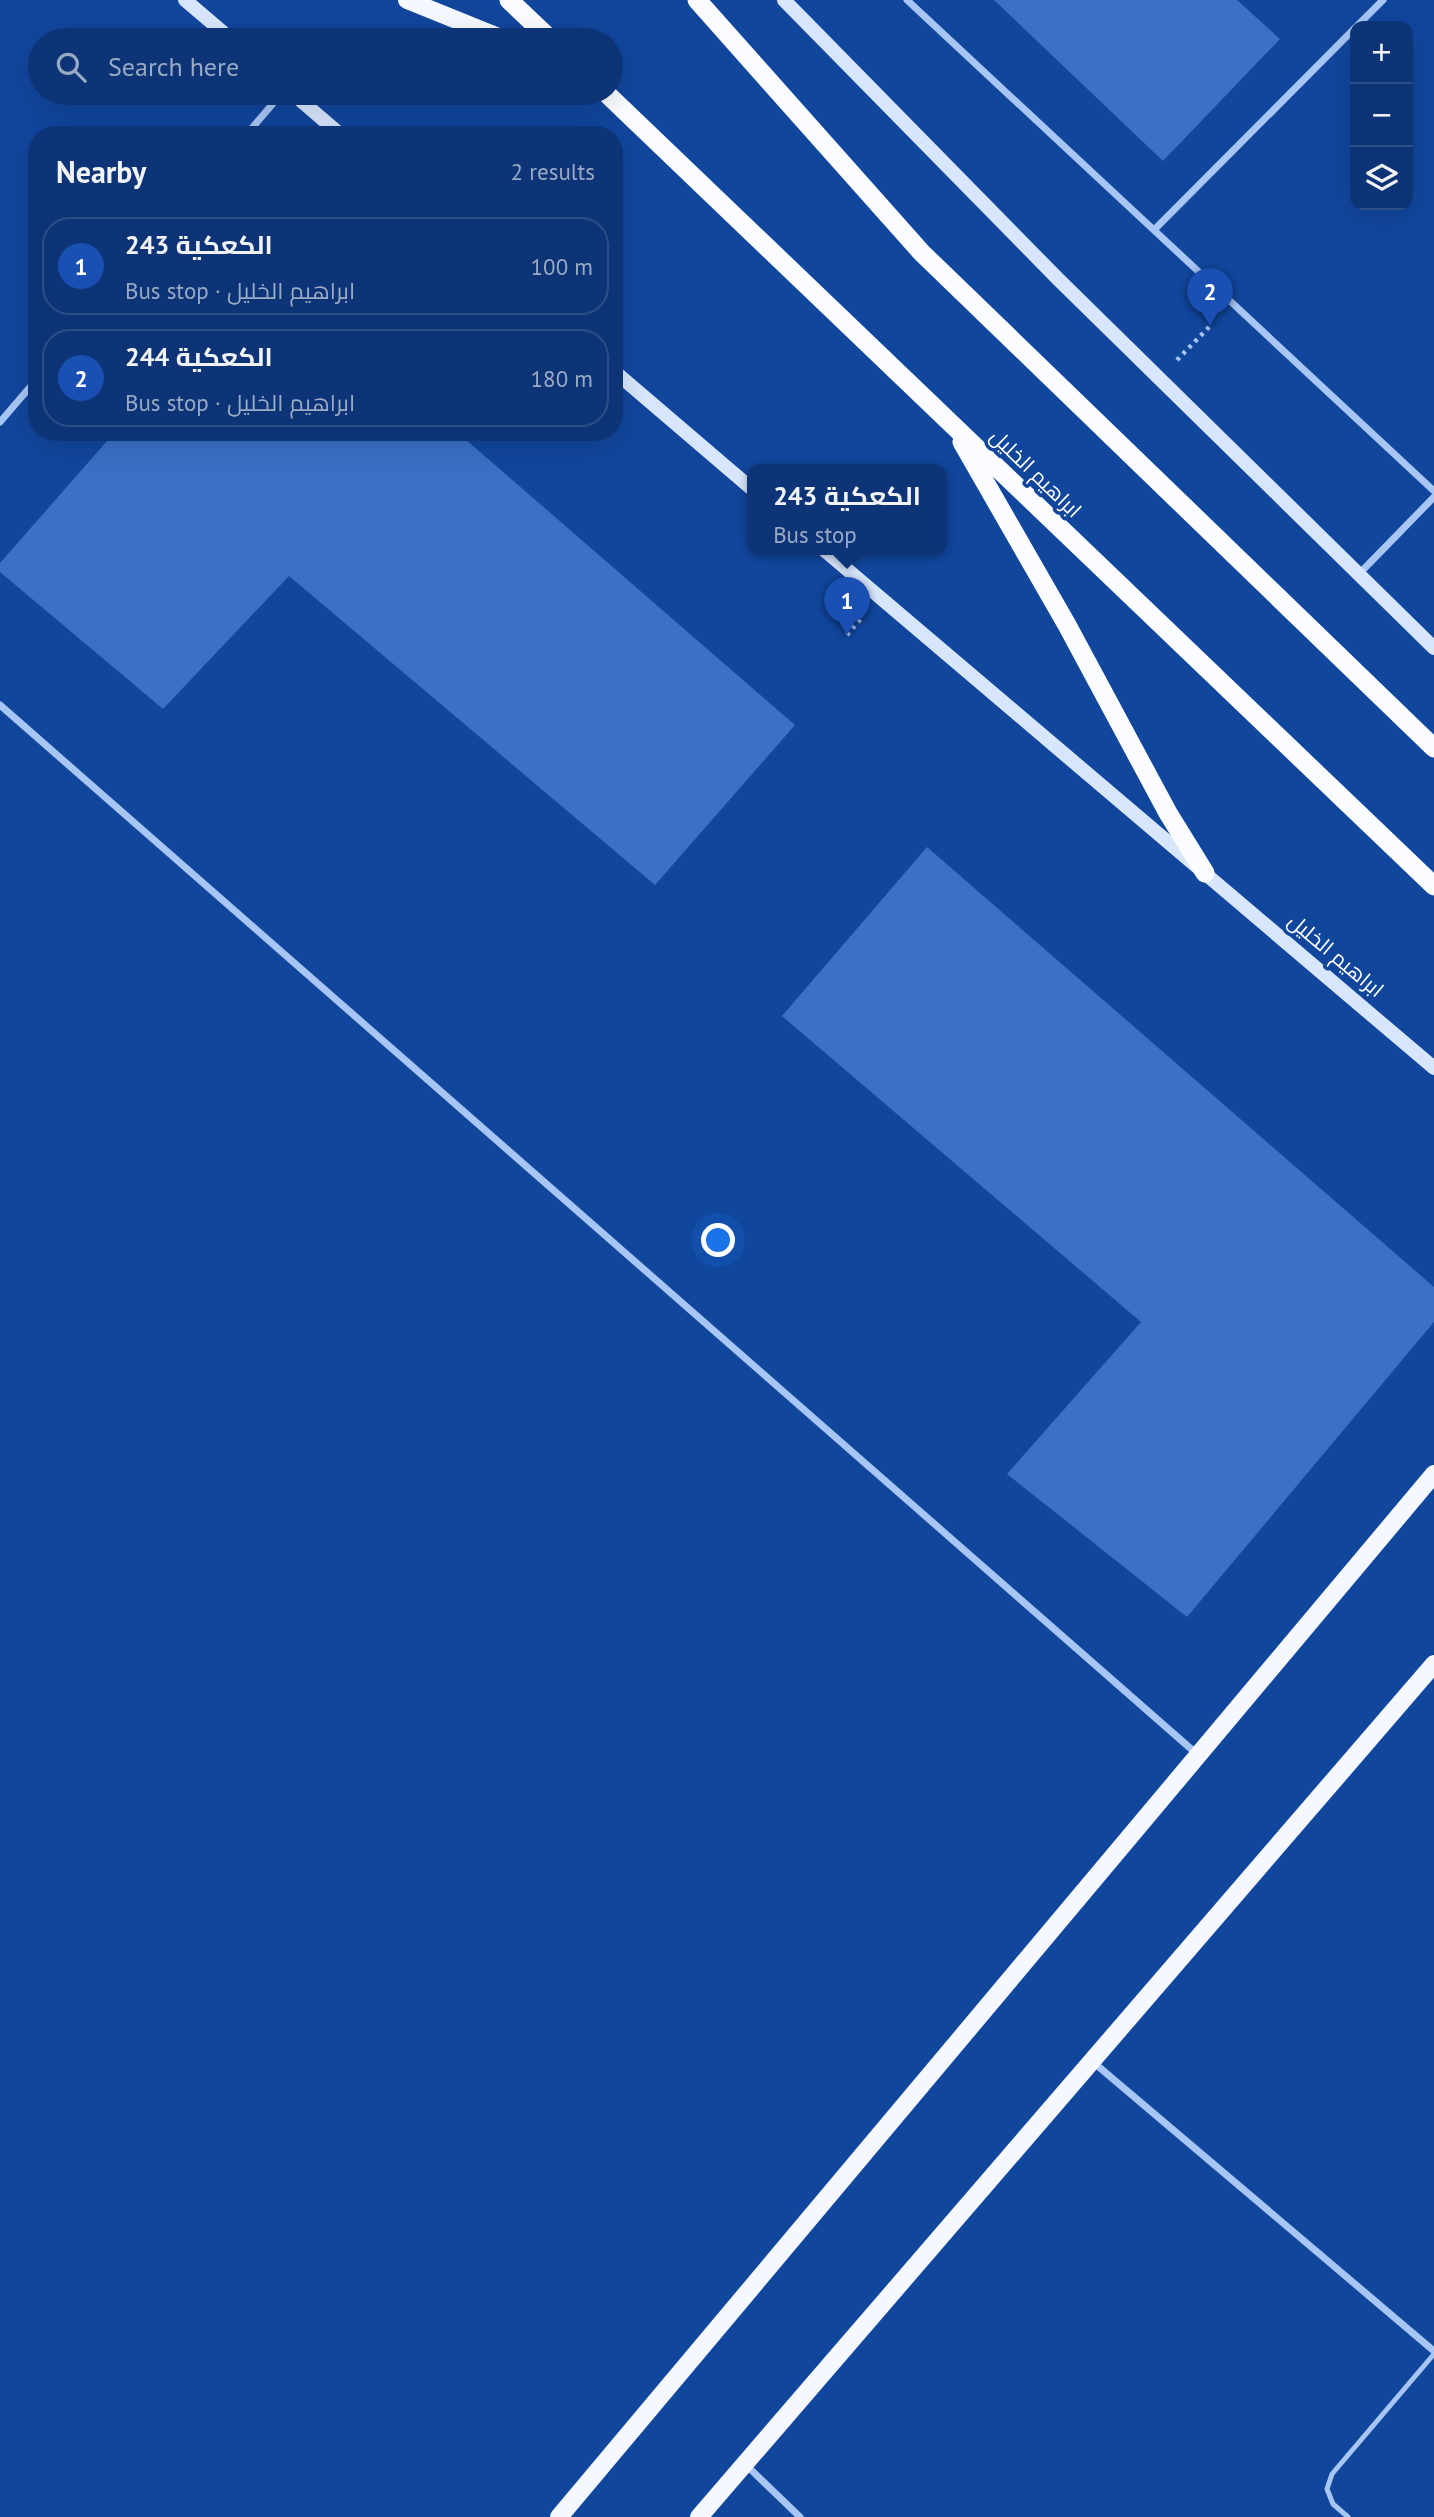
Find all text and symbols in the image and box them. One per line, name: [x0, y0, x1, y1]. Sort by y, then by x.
map controls: [1350, 21, 1413, 210]
button: +: [1350, 21, 1413, 84]
search box: [28, 28, 623, 105]
icon: search: [52, 48, 90, 86]
text: Search here: [108, 50, 239, 83]
button: −: [1350, 84, 1413, 147]
button: layers: [1350, 147, 1413, 210]
text: Nearby: [56, 152, 146, 191]
text: 2 results: [511, 157, 595, 186]
text: الكعكية 243: [125, 228, 273, 261]
text: 1: [74, 252, 88, 281]
text: 100 m: [531, 252, 593, 281]
pin: 2: [1187, 268, 1233, 326]
text: Bus stop · ابراهيم الخليل: [125, 276, 355, 305]
text: الكعكية 244: [125, 340, 273, 373]
text: 2: [74, 364, 88, 393]
text: 180 m: [531, 364, 593, 393]
text: Bus stop · ابراهيم الخليل: [125, 388, 355, 417]
street label: ابراهيم الخليل: [984, 423, 1087, 524]
popup: [747, 464, 947, 555]
text: الكعكية 243: [773, 479, 921, 512]
text: Bus stop: [773, 520, 857, 549]
pin: 1: [824, 577, 870, 635]
street label: ابراهيم الخليل: [1282, 907, 1389, 1004]
your location: [701, 1223, 735, 1257]

